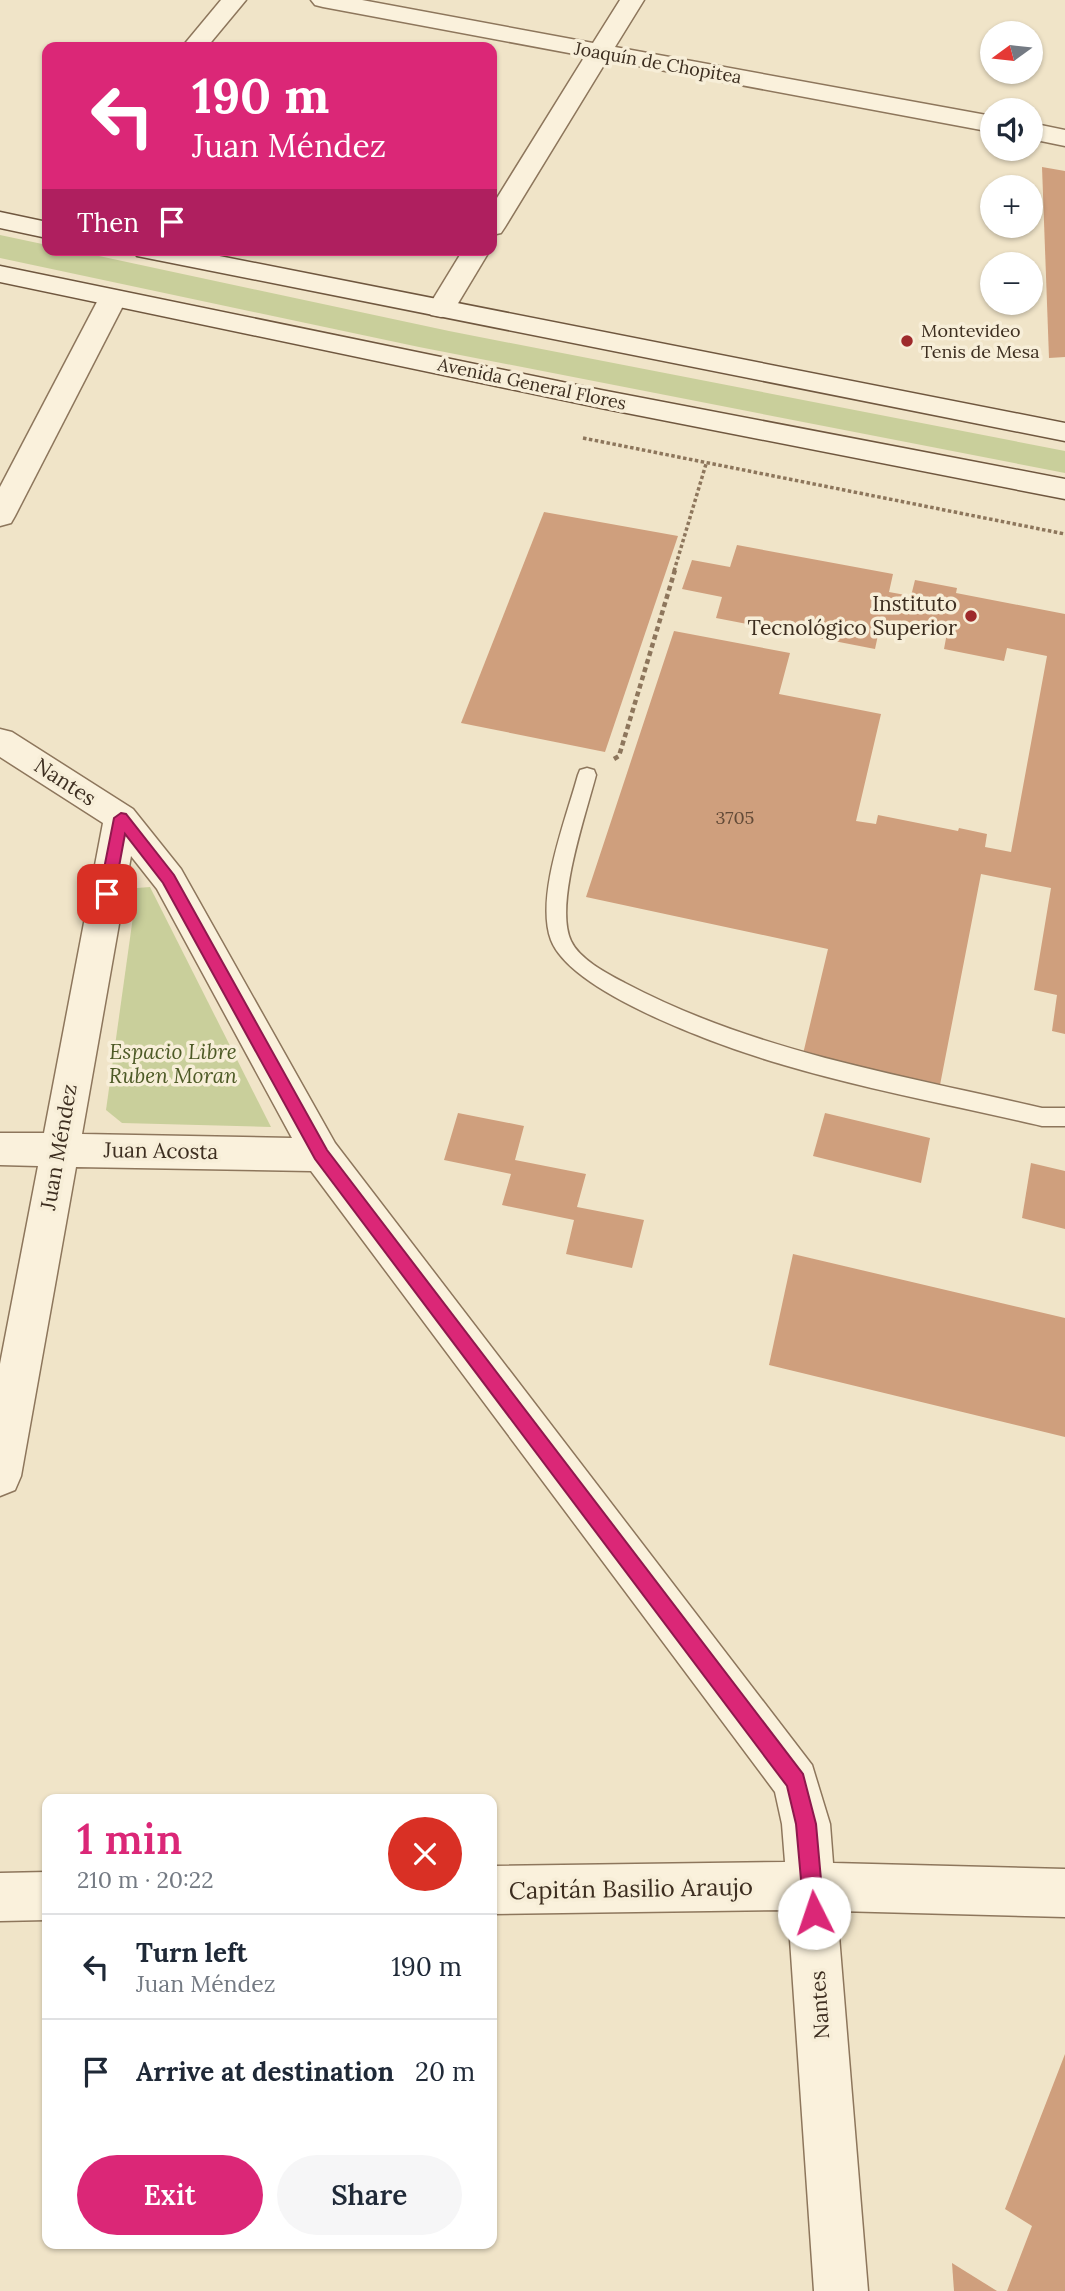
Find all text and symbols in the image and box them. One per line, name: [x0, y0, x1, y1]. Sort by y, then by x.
north arrow: [980, 21, 1043, 84]
map controls: [980, 21, 1043, 315]
street label: Joaquín de Chopitea: [572, 36, 743, 89]
text: 190 m: [192, 64, 329, 126]
icon: left: [77, 70, 168, 161]
button: sound: [980, 98, 1043, 161]
text: Juan Méndez: [192, 125, 386, 166]
button: +: [980, 175, 1043, 238]
icon: arrive: [153, 203, 191, 241]
text: Then: [77, 206, 139, 239]
button: −: [980, 252, 1043, 315]
place label: Montevideo Tenis de Mesa: [921, 319, 1039, 363]
marker: Montevideo Tenis de Mesa: [899, 333, 915, 349]
street label: Avenida General Flores: [435, 352, 628, 415]
place label: Instituto Tecnológico Superior: [748, 590, 957, 641]
marker: Instituto Tecnológico Superior: [963, 608, 979, 624]
street label: Nantes: [29, 752, 101, 812]
house number: 3705: [716, 806, 754, 829]
pin: [77, 864, 137, 924]
icon: arrive: [88, 875, 126, 913]
park label: Espacio Libre Ruben Moran: [109, 1038, 237, 1089]
street label: Juan Méndez: [34, 1082, 83, 1213]
street label: Juan Acosta: [102, 1136, 219, 1165]
text: 1 min: [77, 1812, 182, 1866]
button: close: [388, 1817, 462, 1891]
text: 210 m · 20:22: [77, 1865, 214, 1894]
street label: Capitán Basilio Araujo: [509, 1871, 753, 1906]
position arrow: [777, 1876, 851, 1950]
text: Turn left: [136, 1936, 247, 1969]
icon: left: [77, 1948, 115, 1986]
text: 190 m: [391, 1950, 462, 1983]
text: Juan Méndez: [136, 1969, 276, 1998]
street label: Nantes: [804, 1970, 835, 2040]
icon: arrive: [77, 2053, 115, 2091]
text: Arrive at destination: [136, 2055, 394, 2088]
text: 20 m: [415, 2055, 475, 2088]
button: Exit: [77, 2155, 263, 2235]
button: Share: [277, 2155, 462, 2235]

